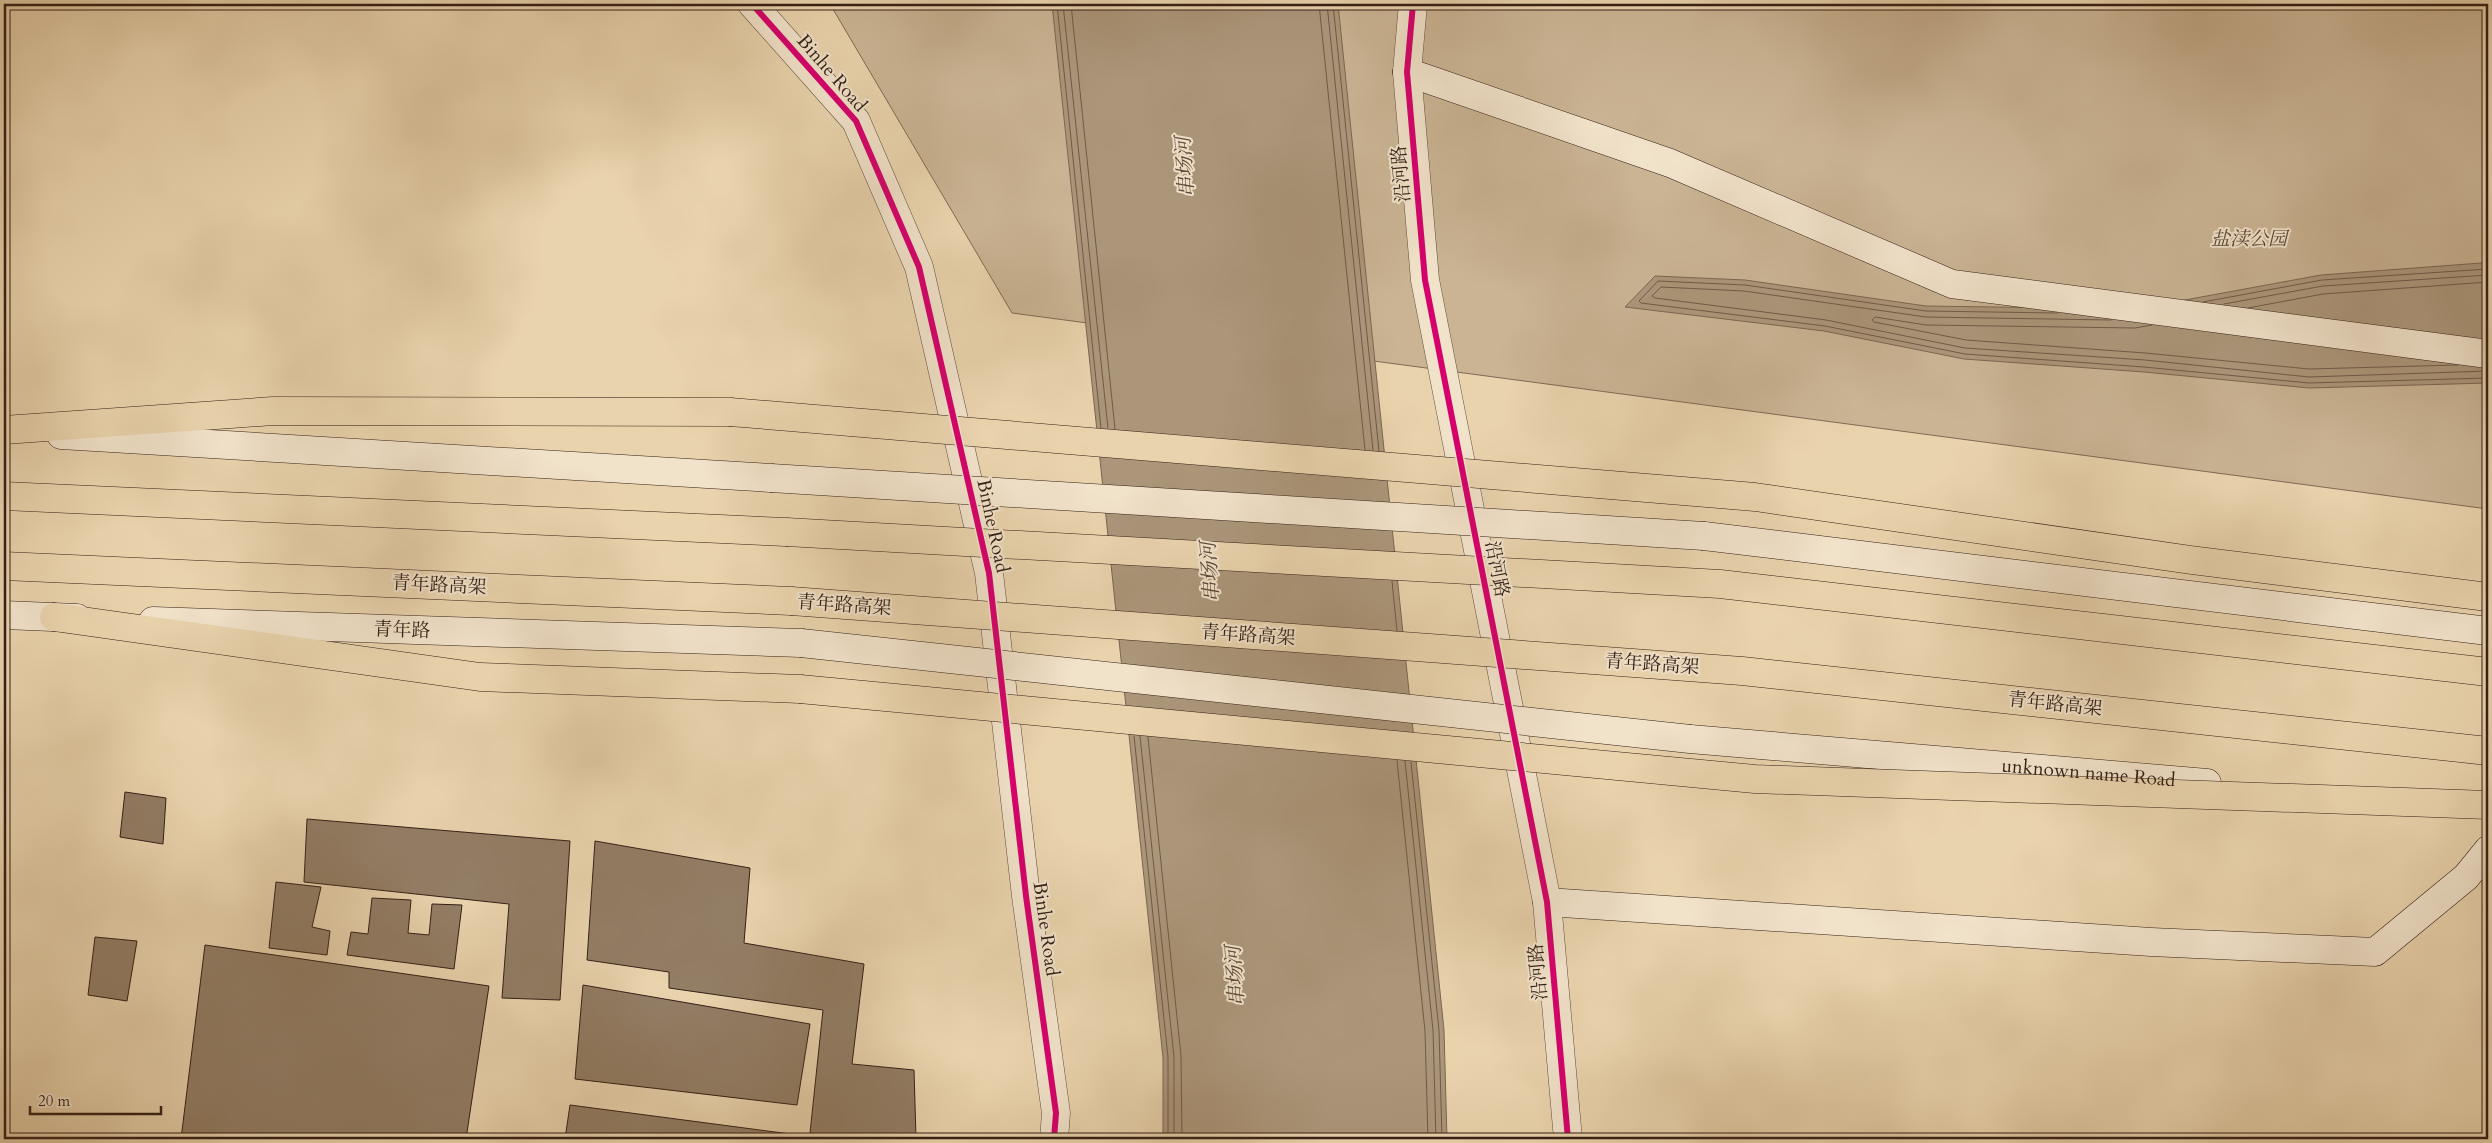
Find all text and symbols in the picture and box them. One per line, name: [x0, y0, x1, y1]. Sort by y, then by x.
street label: Binhe Road: [791, 29, 873, 117]
water label: 串场河: [1169, 133, 1201, 198]
street label: 沿河路: [1386, 144, 1416, 204]
park label: 盐渎公园: [2211, 226, 2290, 252]
street label: Binhe Road: [970, 477, 1016, 575]
water label: 串场河: [1194, 538, 1226, 603]
street label: 沿河路: [1479, 539, 1515, 599]
street label: 青年路高架: [391, 570, 487, 600]
street label: 青年路高架: [796, 589, 892, 621]
street label: 青年路: [373, 616, 431, 644]
street label: 青年路高架: [1200, 619, 1296, 651]
street label: 青年路高架: [1604, 648, 1700, 680]
street label: 青年路高架: [2006, 686, 2104, 722]
street label: unknown name Road: [2001, 753, 2177, 793]
street label: Binhe Road: [1027, 880, 1065, 978]
water label: 串场河: [1219, 942, 1251, 1007]
street label: 沿河路: [1523, 942, 1553, 1002]
scale bar: [30, 1083, 161, 1115]
text: 20 m: [38, 1091, 70, 1111]

